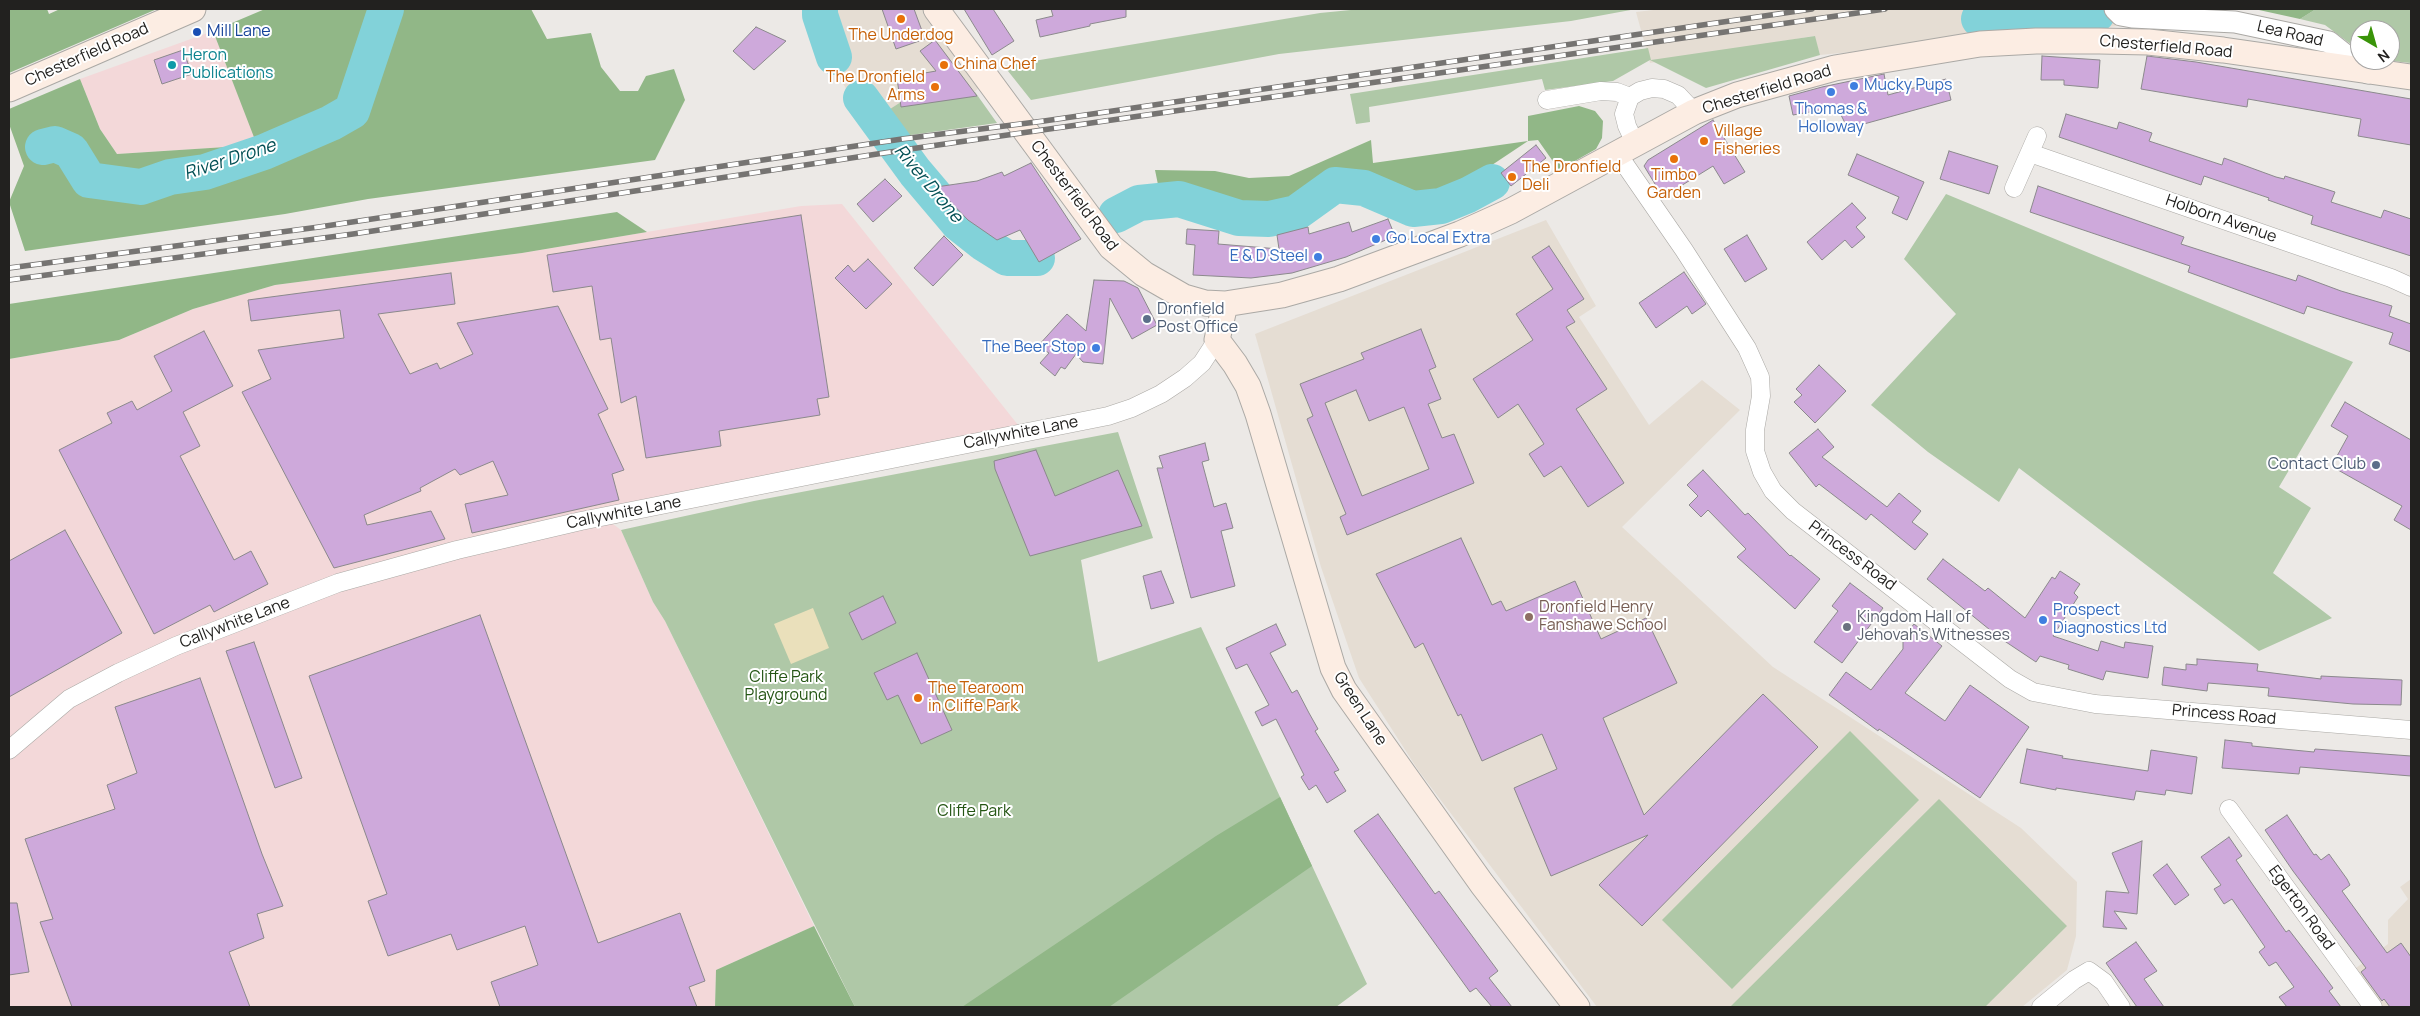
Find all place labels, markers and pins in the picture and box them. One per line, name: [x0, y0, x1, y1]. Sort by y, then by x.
marker: The Underdog: [895, 13, 907, 25]
place label: Mill Lane: [207, 22, 271, 42]
marker: Mill Lane: [191, 26, 203, 38]
place label: The Underdog: [848, 26, 954, 46]
place label: Heron Publications: [182, 46, 273, 84]
place label: China Chef: [954, 55, 1036, 75]
marker: Heron Publications: [166, 59, 178, 71]
marker: China Chef: [938, 59, 950, 71]
place label: The Dronfield Arms: [826, 68, 925, 106]
place label: Mucky Pups: [1864, 76, 1952, 96]
marker: Mucky Pups: [1848, 80, 1860, 92]
marker: The Dronfield Arms: [929, 81, 941, 93]
marker: Thomas & Holloway: [1825, 86, 1837, 98]
place label: Thomas & Holloway: [1795, 100, 1867, 138]
place label: Village Fisheries: [1714, 122, 1780, 160]
marker: Village Fisheries: [1698, 135, 1710, 147]
marker: Timbo Garden: [1668, 153, 1680, 165]
place label: The Dronfield Deli: [1522, 158, 1621, 196]
place label: Timbo Garden: [1647, 166, 1701, 204]
marker: The Dronfield Deli: [1506, 171, 1518, 183]
place label: Go Local Extra: [1386, 229, 1490, 249]
marker: Go Local Extra: [1370, 233, 1382, 245]
place label: E & D Steel: [1230, 247, 1308, 267]
marker: E & D Steel: [1312, 251, 1324, 263]
place label: Dronfield Post Office: [1157, 300, 1238, 338]
marker: Dronfield Post Office: [1141, 313, 1153, 325]
place label: The Beer Stop: [982, 338, 1086, 358]
marker: The Beer Stop: [1090, 342, 1102, 354]
place label: Contact Club: [2268, 455, 2366, 475]
marker: Contact Club: [2370, 459, 2382, 471]
place label: Dronfield Henry Fanshawe School: [1539, 598, 1667, 636]
place label: Prospect Diagnostics Ltd: [2053, 601, 2167, 639]
place label: Kingdom Hall of Jehovah's Witnesses: [1857, 608, 2010, 646]
marker: Dronfield Henry Fanshawe School: [1523, 611, 1535, 623]
marker: Prospect Diagnostics Ltd: [2037, 614, 2049, 626]
marker: Kingdom Hall of Jehovah's Witnesses: [1841, 621, 1853, 633]
place label: The Tearoom in Cliffe Park: [928, 679, 1024, 717]
marker: The Tearoom in Cliffe Park: [912, 692, 924, 704]

